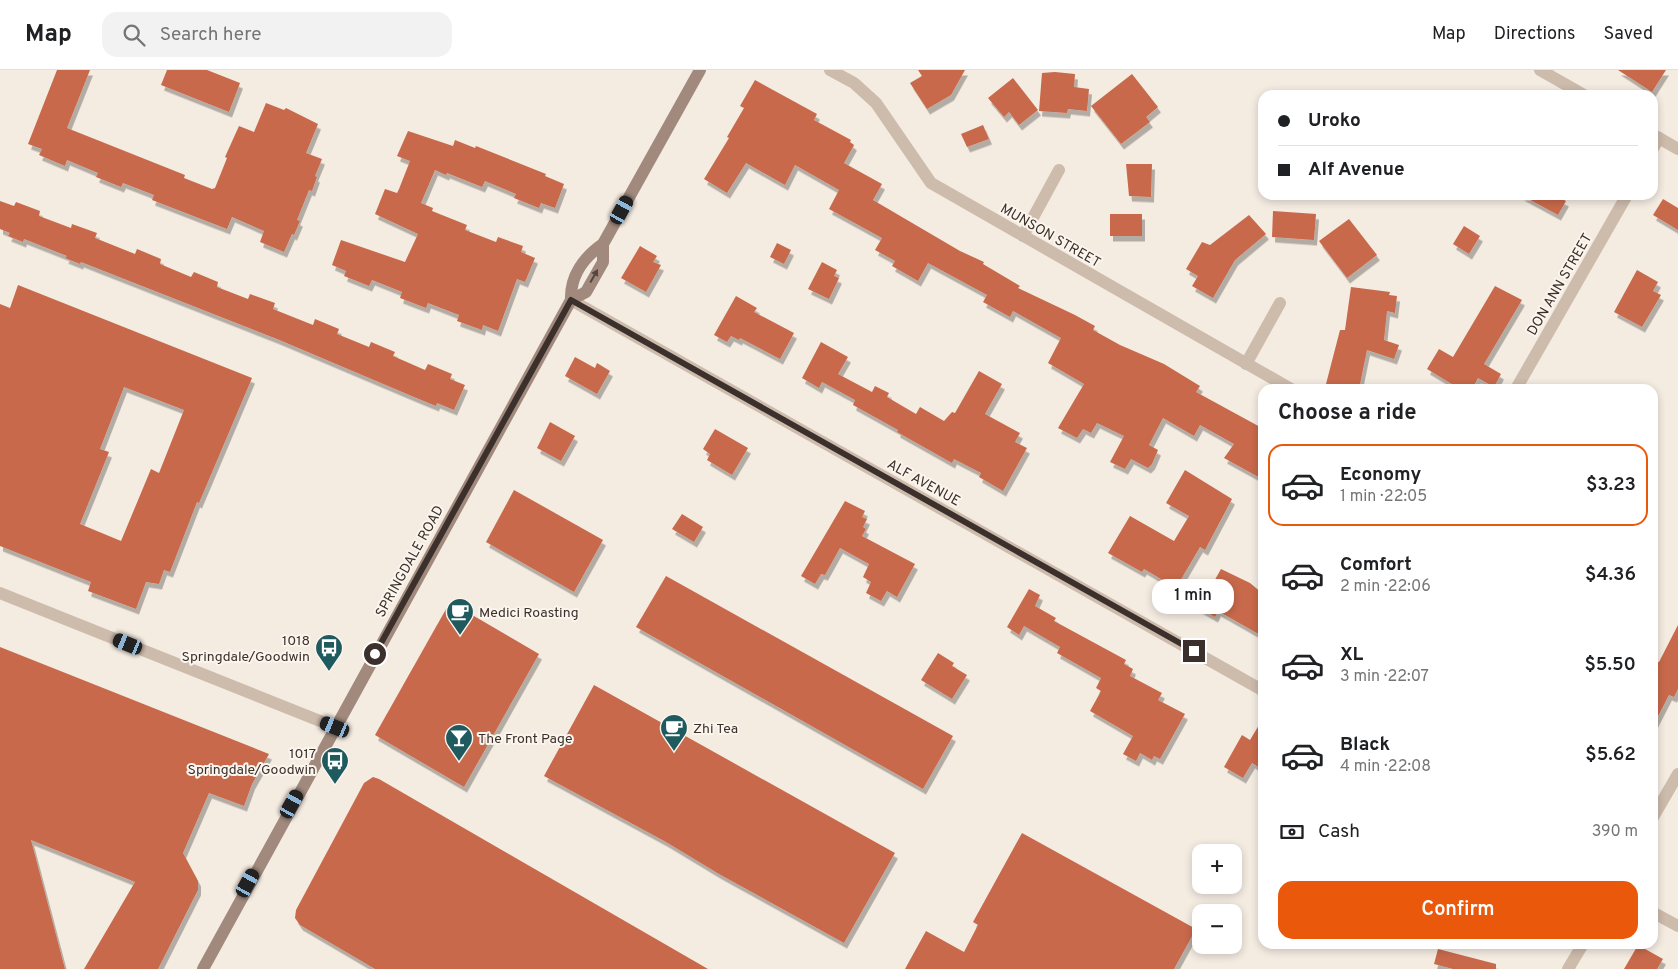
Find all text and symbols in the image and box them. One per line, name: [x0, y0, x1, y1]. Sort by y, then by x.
search box: [102, 12, 452, 57]
text: Map: [25, 20, 72, 50]
icon: search: [120, 21, 148, 49]
text: Search here: [160, 23, 261, 47]
text: Map: [1432, 23, 1466, 46]
text: Directions: [1494, 23, 1576, 46]
text: Saved: [1604, 23, 1653, 46]
text: Uroko: [1308, 109, 1361, 133]
text: Alf Avenue: [1308, 158, 1404, 182]
car: [608, 193, 635, 227]
street label: MUNSON STREET: [997, 201, 1103, 272]
street label: DON ANN STREET: [1524, 231, 1596, 339]
one-way arrow: [590, 270, 599, 283]
text: Choose a ride: [1278, 400, 1416, 427]
street label: ALF AVENUE: [884, 456, 963, 510]
icon: car: [1280, 463, 1325, 508]
text: Economy: [1340, 463, 1421, 487]
text: $3.23: [1586, 473, 1636, 497]
text: 1 min · 22:05: [1340, 487, 1427, 507]
street label: SPRINGDALE ROAD: [373, 503, 448, 621]
icon: car: [1280, 553, 1325, 598]
text: Comfort: [1340, 553, 1412, 577]
text: $4.36: [1585, 563, 1636, 587]
text: 2 min · 22:06: [1340, 577, 1431, 597]
callout: 1 min: [1153, 578, 1235, 614]
text: 1 min: [1174, 586, 1212, 606]
cafe icon: Medici Roasting: [445, 597, 475, 636]
place label: Medici Roasting: [479, 605, 579, 622]
car: [111, 631, 144, 657]
place label: 1018 Springdale/Goodwin: [182, 633, 310, 666]
bus stop icon: 1018 Springdale/Goodwin: [314, 633, 344, 672]
route end: [1183, 640, 1205, 662]
route start: [364, 643, 386, 665]
icon: car: [1280, 643, 1325, 688]
text: XL: [1340, 643, 1363, 667]
text: $5.50: [1584, 653, 1636, 677]
text: 3 min · 22:07: [1340, 667, 1429, 687]
cafe icon: Zhi Tea: [659, 713, 689, 752]
car: [318, 714, 351, 740]
place label: Zhi Tea: [693, 721, 738, 738]
bar icon: The Front Page: [444, 723, 474, 762]
place label: The Front Page: [478, 731, 572, 748]
icon: car: [1280, 733, 1325, 778]
text: Black: [1340, 733, 1390, 757]
text: $5.62: [1585, 743, 1636, 767]
place label: 1017 Springdale/Goodwin: [188, 746, 316, 779]
bus stop icon: 1017 Springdale/Goodwin: [320, 746, 350, 785]
text: 4 min · 22:08: [1340, 757, 1431, 777]
car: [278, 787, 305, 821]
icon: cash: [1278, 818, 1306, 846]
text: Cash: [1318, 820, 1360, 844]
text: 390 m: [1592, 822, 1638, 842]
map controls: [1192, 844, 1242, 954]
button: +: [1192, 844, 1242, 894]
car: [234, 866, 261, 900]
button: Confirm: [1278, 881, 1638, 939]
button: −: [1192, 904, 1242, 954]

